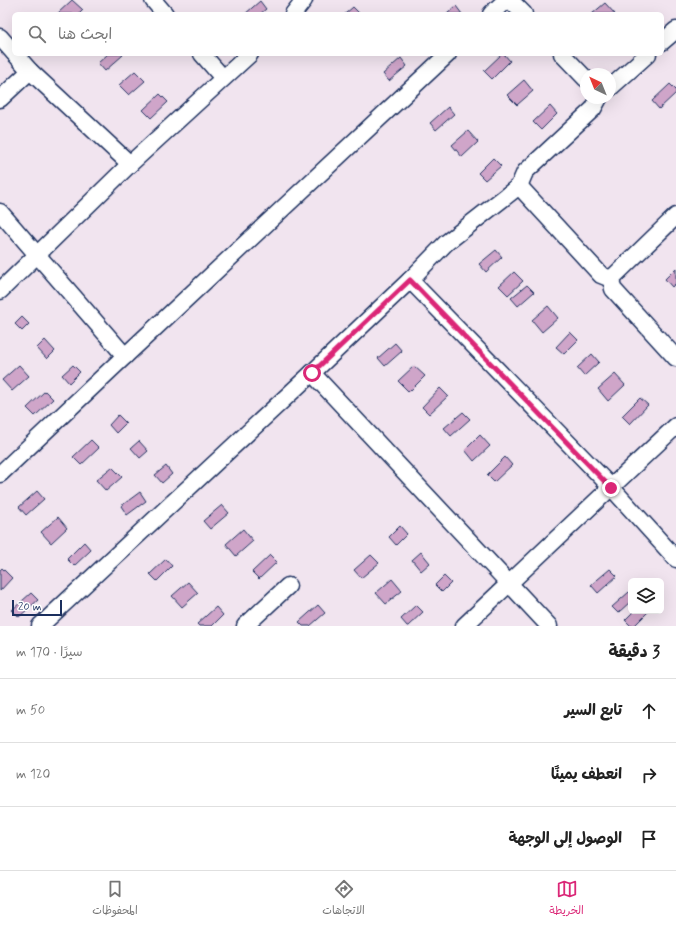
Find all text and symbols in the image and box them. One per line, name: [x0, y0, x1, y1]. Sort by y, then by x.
search box: [12, 12, 664, 56]
icon: search: [26, 23, 48, 45]
text: ابحث هنا: [58, 25, 112, 45]
north arrow: [580, 68, 616, 104]
route start: [303, 364, 321, 382]
route end: [602, 479, 620, 497]
map controls: [628, 578, 664, 614]
button: layers: [628, 578, 664, 614]
scale bar: [12, 598, 62, 617]
text: 20 m: [18, 600, 41, 614]
text: 3 دقيقة: [609, 641, 660, 663]
text: سيرًا · 170 m: [16, 644, 83, 661]
icon: ahead: [638, 700, 660, 722]
text: تابع السير: [564, 701, 622, 721]
text: 50 m: [16, 702, 45, 719]
icon: right: [638, 764, 660, 786]
text: انعطف يمينًا: [551, 765, 622, 785]
text: 120 m: [16, 766, 50, 783]
icon: arrive: [638, 828, 660, 850]
text: الوصول إلى الوجهة: [508, 829, 622, 849]
tab: المحفوظات: [92, 878, 138, 920]
tab: الاتجاهات: [322, 878, 365, 920]
tab: الخريطة: [549, 878, 584, 920]

